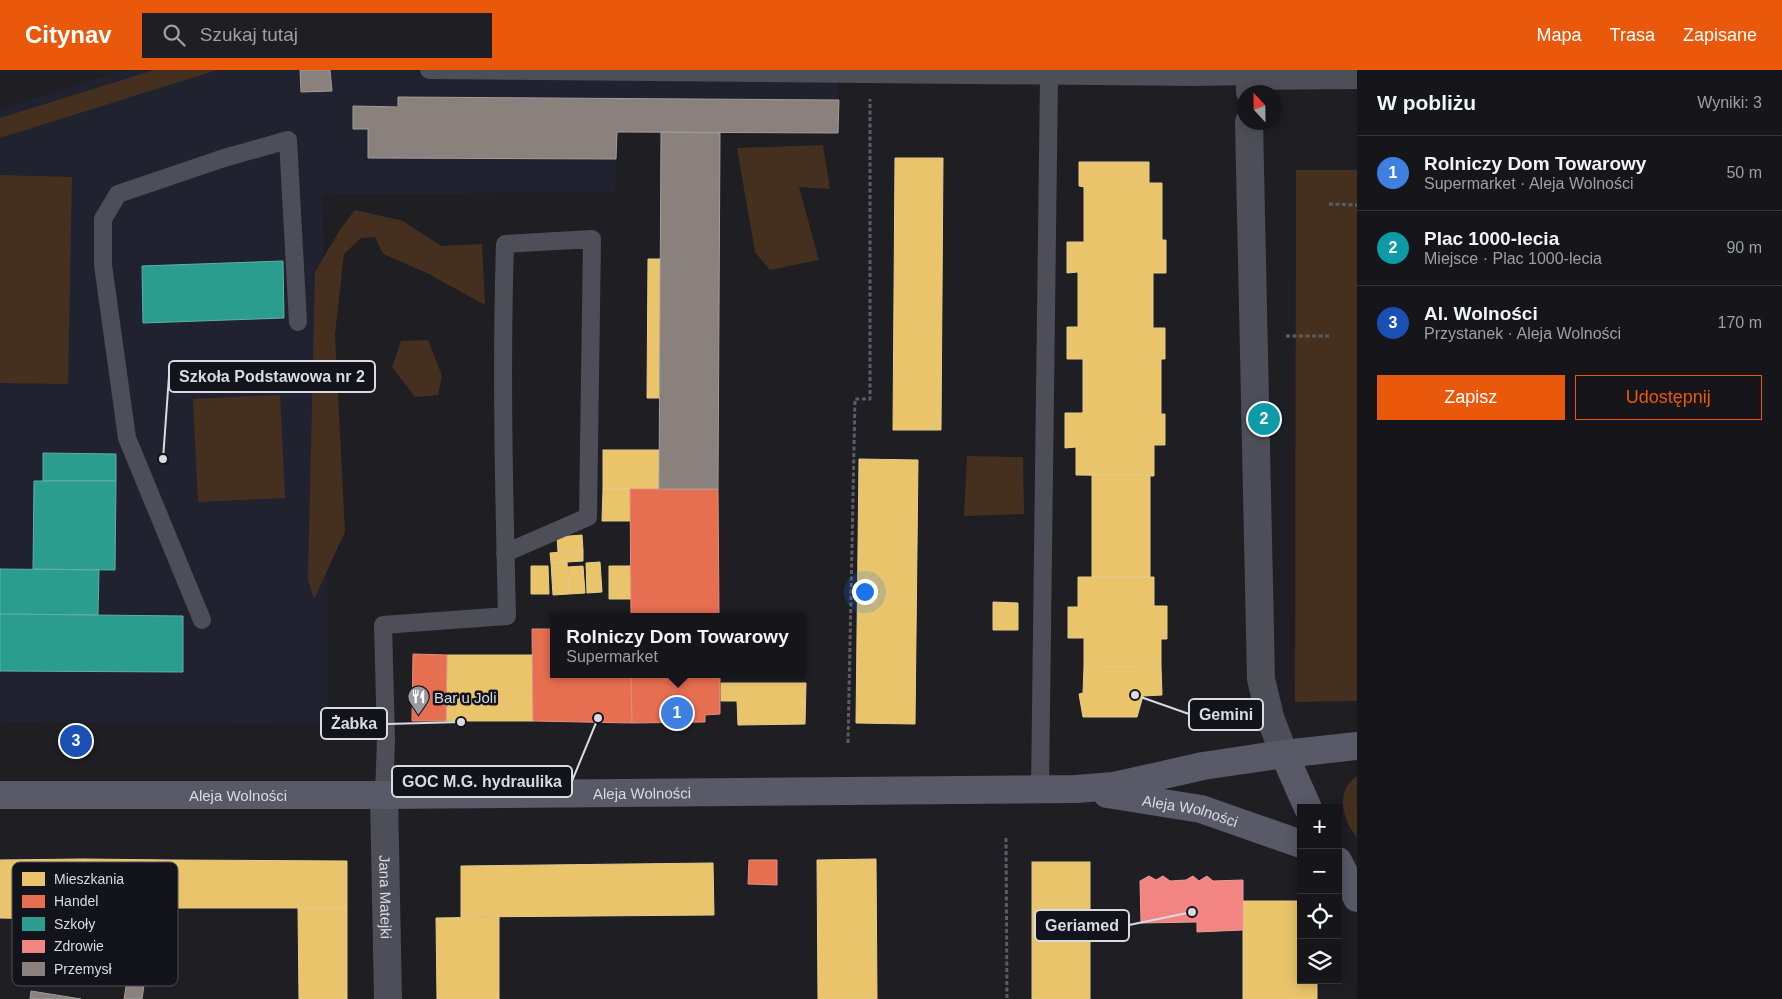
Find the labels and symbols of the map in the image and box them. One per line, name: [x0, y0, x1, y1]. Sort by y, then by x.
north arrow: [1237, 85, 1282, 130]
callout: Szkoła Podstawowa nr 2: [169, 361, 375, 392]
text: Szkoła Podstawowa nr 2: [179, 368, 365, 385]
pin: 2: [1248, 400, 1280, 438]
your location: [852, 579, 878, 605]
restaurant icon: Bar u Joli: [406, 685, 430, 716]
place label: Bar u Joli: [434, 689, 497, 706]
pin: 1: [661, 694, 693, 732]
callout: Gemini: [1189, 699, 1263, 730]
text: Gemini: [1199, 706, 1253, 723]
callout: Żabka: [321, 708, 387, 739]
text: Żabka: [331, 715, 377, 732]
pin: 3: [60, 722, 92, 760]
callout: GOC M.G. hydraulika: [392, 766, 572, 797]
text: GOC M.G. hydraulika: [402, 773, 562, 790]
street label: Aleja Wolności: [593, 784, 691, 802]
street label: Aleja Wolności: [189, 787, 287, 804]
street label: Aleja Wolności: [1141, 791, 1241, 830]
street label: Jana Matejki: [377, 855, 395, 939]
legend: [12, 862, 178, 986]
text: Mieszkania: [54, 871, 124, 887]
text: Handel: [54, 893, 98, 909]
callout: Geriamed: [1035, 910, 1129, 941]
text: Szkoły: [54, 916, 95, 932]
text: Geriamed: [1045, 917, 1119, 934]
text: Zdrowie: [54, 938, 104, 954]
text: Przemysł: [54, 961, 112, 977]

